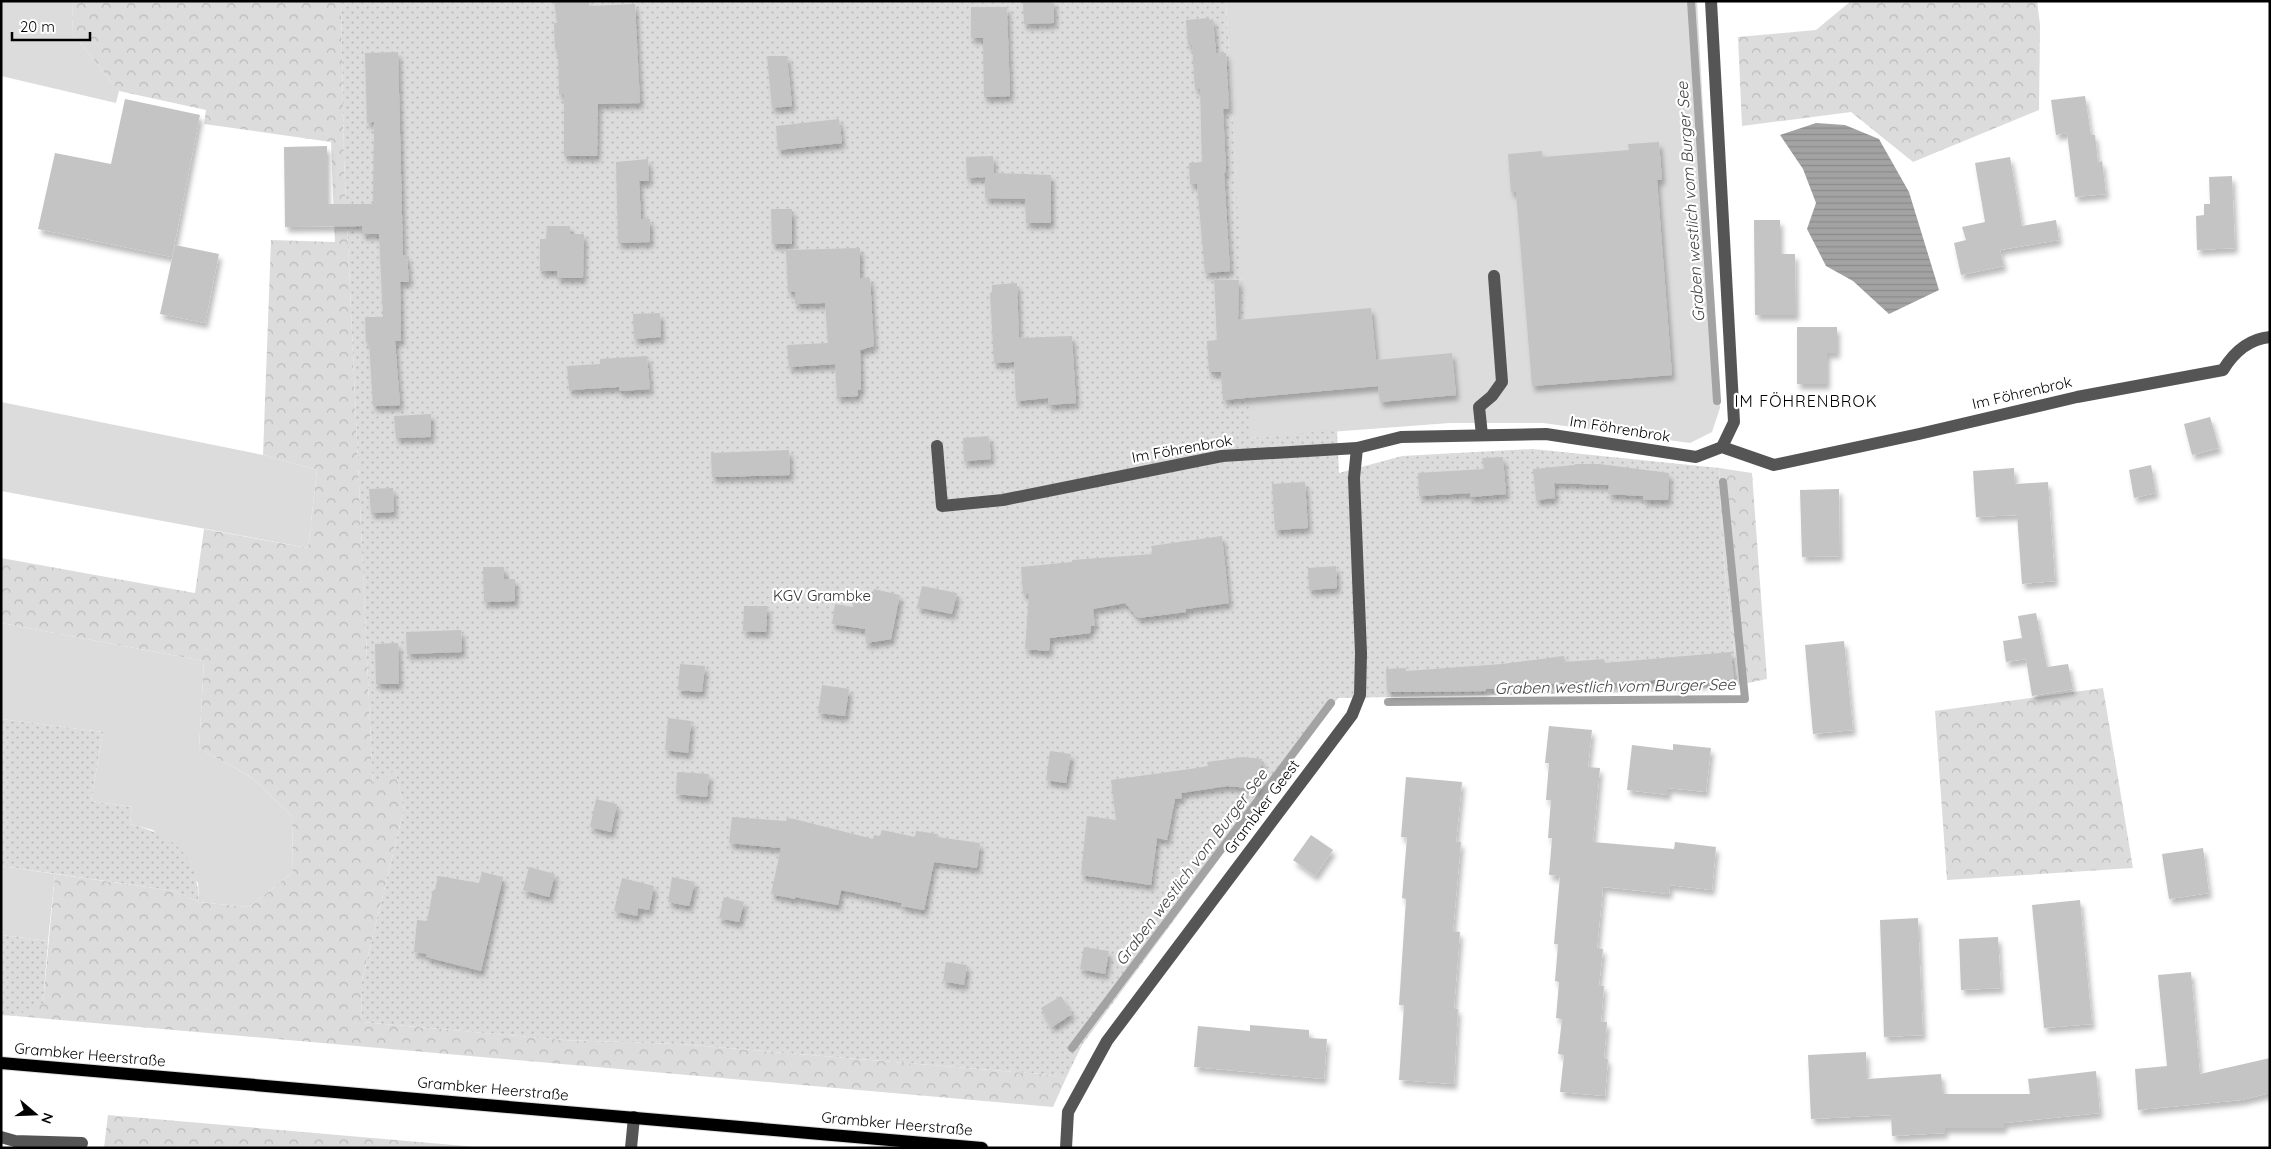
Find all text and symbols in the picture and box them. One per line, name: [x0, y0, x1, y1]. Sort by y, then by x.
scale bar: [12, 10, 90, 42]
text: 20 m: [20, 17, 55, 36]
water label: Graben westlich vom Burger See: [1672, 80, 1708, 323]
street label: Im Föhrenbrok: [1970, 372, 2074, 413]
district label: IM FÖHRENBROK: [1735, 391, 1877, 411]
street label: Im Föhrenbrok: [1568, 411, 1672, 446]
street label: Im Föhrenbrok: [1130, 430, 1234, 467]
park label: KGV Grambke: [773, 586, 871, 605]
water label: Graben westlich vom Burger See: [1494, 674, 1736, 698]
street label: Grambker Geest: [1220, 756, 1303, 858]
water label: Graben westlich vom Burger See: [1111, 764, 1272, 969]
street label: Grambker Heerstraße: [14, 1038, 166, 1071]
street label: Grambker Heerstraße: [417, 1072, 569, 1105]
north arrow: [10, 1089, 60, 1139]
street label: Grambker Heerstraße: [821, 1107, 973, 1140]
text: N: [37, 1110, 57, 1126]

